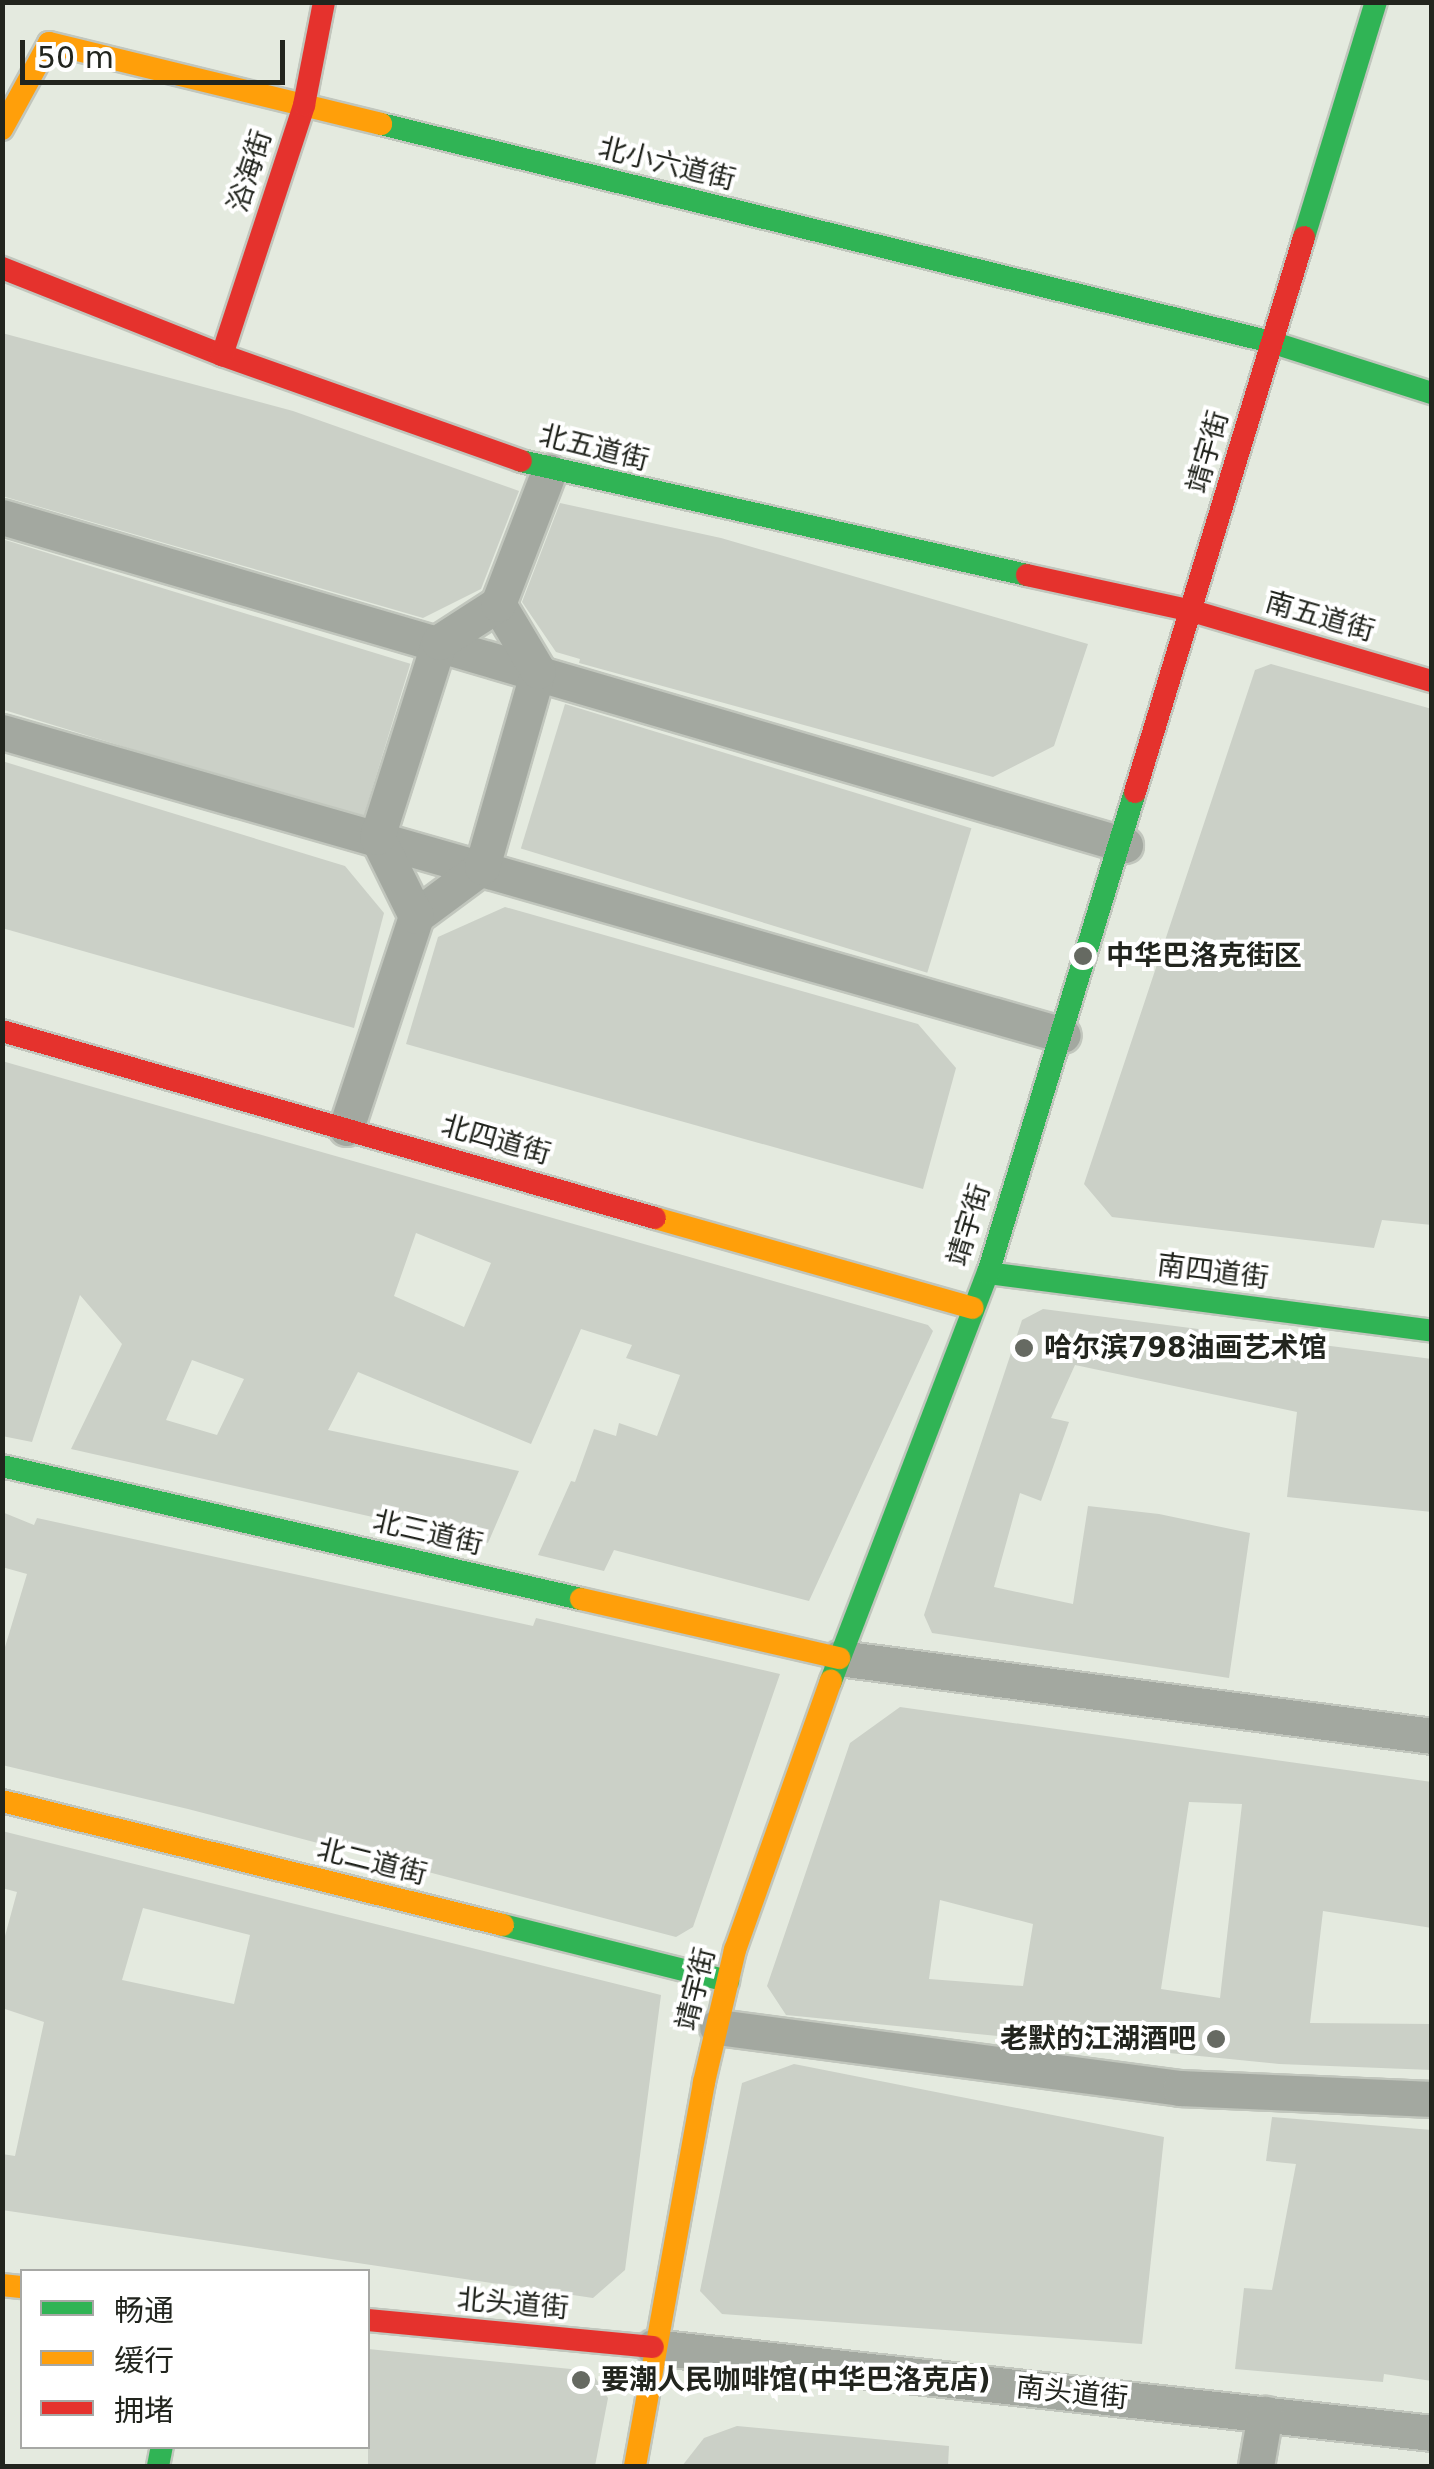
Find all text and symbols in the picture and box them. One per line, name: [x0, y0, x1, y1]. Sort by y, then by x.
scale bar: [25, 20, 290, 82]
text: 50 m: [37, 40, 114, 75]
street label: 浴海街: [221, 126, 279, 216]
street label: 北小六道街: [595, 131, 739, 197]
street label: 靖宇街: [1180, 407, 1236, 497]
street label: 北五道街: [536, 418, 652, 478]
street label: 南五道街: [1262, 585, 1378, 649]
place label: 中华巴洛克街区: [1106, 939, 1302, 973]
marker: 中华巴洛克街区: [1070, 943, 1096, 969]
street label: 北四道街: [438, 1108, 554, 1172]
street label: 靖宇街: [941, 1180, 997, 1270]
street label: 南四道街: [1155, 1249, 1271, 1295]
place label: 哈尔滨798油画艺术馆: [1044, 1331, 1326, 1365]
marker: 哈尔滨798油画艺术馆: [1013, 1337, 1035, 1359]
street label: 北三道街: [370, 1504, 486, 1562]
street label: 北二道街: [314, 1832, 430, 1892]
street label: 靖宇街: [670, 1944, 722, 2034]
place label: 老默的江湖酒吧: [1000, 2022, 1196, 2056]
marker: 老默的江湖酒吧: [1205, 2028, 1227, 2050]
legend: [20, 2269, 370, 2449]
street label: 北头道街: [456, 2282, 570, 2326]
text: 畅通: [114, 2293, 174, 2328]
text: 缓行: [114, 2343, 174, 2378]
place label: 要潮人民咖啡馆(中华巴洛克店): [601, 2363, 991, 2397]
marker: 要潮人民咖啡馆(中华巴洛克店): [570, 2369, 592, 2391]
street label: 南头道街: [1015, 2370, 1129, 2416]
text: 拥堵: [114, 2393, 174, 2428]

